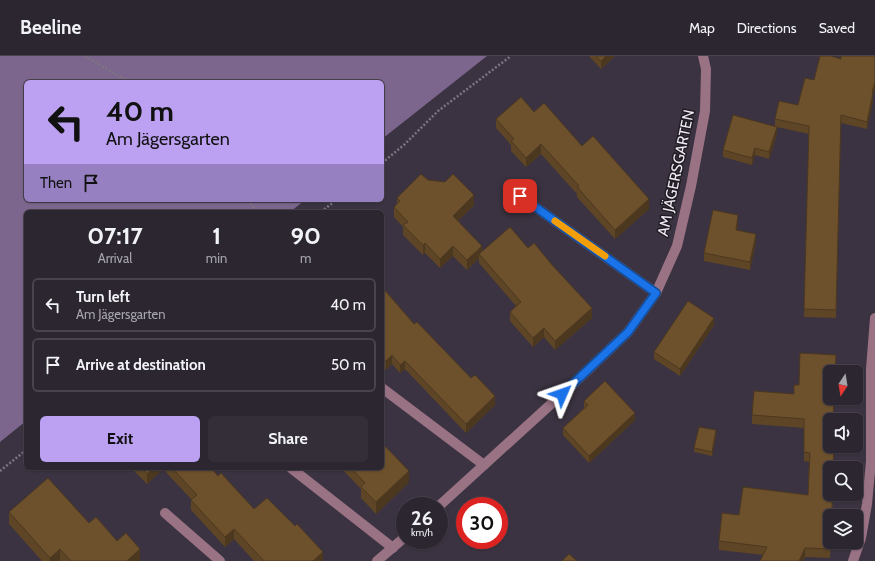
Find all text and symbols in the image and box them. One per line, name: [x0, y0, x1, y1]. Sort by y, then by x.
text: Beeline: [20, 16, 81, 39]
text: Map: [689, 19, 715, 37]
text: Directions: [737, 19, 797, 37]
text: Saved: [819, 19, 855, 37]
text: 40 m: [106, 94, 174, 128]
icon: left: [40, 96, 92, 148]
street label: AM JÄGERSGARTEN: [654, 108, 698, 238]
text: Am Jägersgarten: [106, 128, 230, 150]
icon: arrive: [80, 172, 102, 194]
text: Then: [40, 174, 72, 192]
pin: [503, 179, 537, 213]
icon: arrive: [509, 185, 531, 207]
text: 07:17: [87, 221, 143, 250]
text: 1: [212, 221, 221, 250]
text: 90: [290, 221, 321, 250]
text: Arrival: [98, 250, 132, 266]
text: min: [206, 250, 227, 266]
text: m: [300, 250, 311, 266]
text: Turn left: [76, 288, 130, 306]
icon: left: [42, 294, 64, 316]
text: 40 m: [330, 296, 366, 314]
text: Am Jägersgarten: [76, 306, 165, 322]
icon: arrive: [42, 354, 64, 376]
text: Arrive at destination: [76, 356, 206, 374]
text: 50 m: [331, 356, 366, 374]
north arrow: [823, 365, 863, 405]
map controls: [823, 365, 863, 549]
position arrow: [541, 373, 583, 415]
button: sound: [823, 413, 863, 453]
button: Exit: [40, 416, 200, 462]
button: Share: [208, 416, 368, 462]
button: search: [823, 461, 863, 501]
speed limit sign: 30: [456, 497, 508, 549]
text: 26: [411, 506, 433, 530]
button: layers: [823, 509, 863, 549]
text: km/h: [411, 526, 433, 539]

